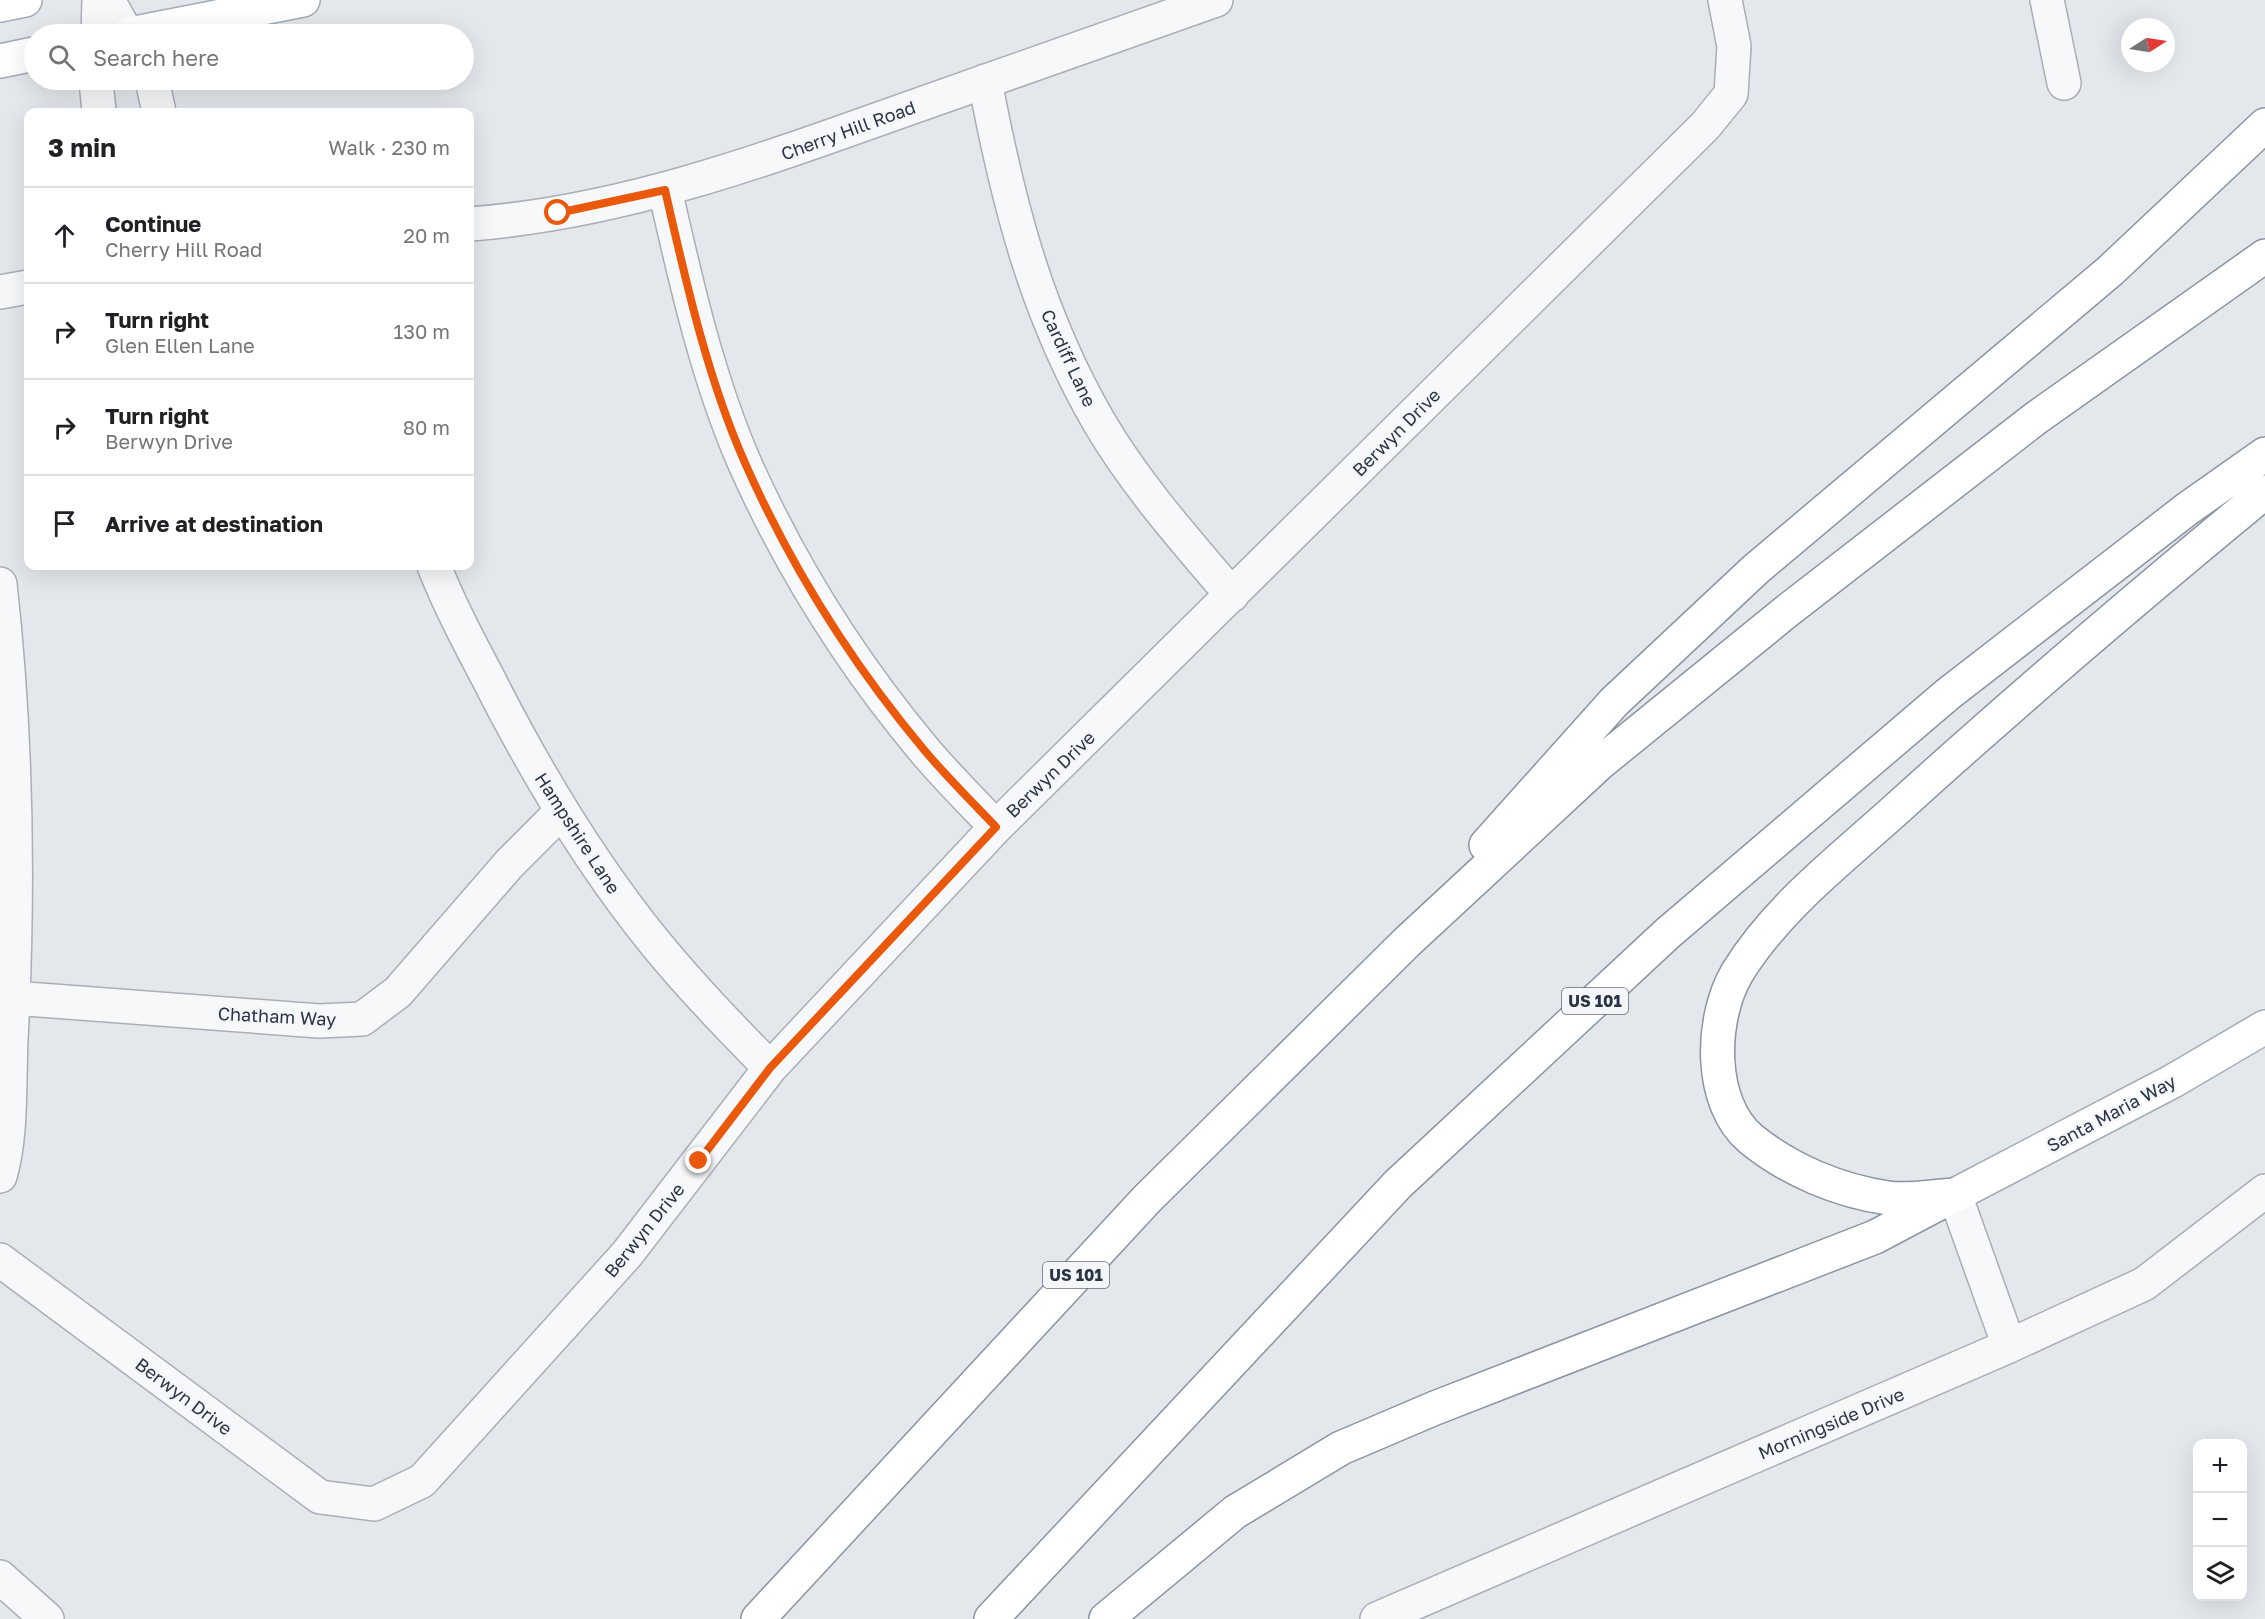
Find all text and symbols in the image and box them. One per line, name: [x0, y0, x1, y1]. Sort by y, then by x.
north arrow: [2121, 18, 2175, 72]
search box: [24, 24, 474, 90]
icon: search: [45, 41, 78, 74]
text: Search here: [93, 44, 219, 71]
street label: Cherry Hill Road: [778, 95, 918, 165]
text: 3 min: [48, 132, 116, 163]
text: Walk · 230 m: [328, 135, 450, 159]
route start: [544, 199, 570, 225]
text: Continue: [105, 210, 201, 237]
icon: ahead: [48, 219, 81, 252]
text: 20 m: [403, 223, 450, 247]
text: Cherry Hill Road: [105, 237, 262, 261]
text: Turn right: [105, 306, 209, 333]
street label: Cardiff Lane: [1037, 306, 1101, 410]
icon: right: [48, 315, 81, 348]
text: 130 m: [394, 319, 450, 343]
text: Glen Ellen Lane: [105, 333, 255, 357]
street label: Berwyn Drive: [1348, 384, 1444, 480]
text: Turn right: [105, 402, 209, 429]
icon: right: [48, 411, 81, 444]
text: 80 m: [403, 415, 450, 439]
text: Berwyn Drive: [105, 429, 233, 453]
icon: arrive: [48, 507, 81, 540]
text: Arrive at destination: [105, 510, 323, 537]
street label: Berwyn Drive: [1001, 726, 1099, 822]
street label: Hampshire Lane: [531, 768, 625, 898]
road number: US 101: [1562, 988, 1628, 1014]
street label: Chatham Way: [217, 1002, 337, 1030]
street label: Santa Maria Way: [2043, 1070, 2179, 1156]
route end: [685, 1147, 711, 1173]
street label: Berwyn Drive: [599, 1178, 689, 1282]
road number: US 101: [1043, 1262, 1109, 1288]
street label: Berwyn Drive: [131, 1353, 237, 1439]
street label: Morningside Drive: [1755, 1382, 1907, 1464]
map controls: [2193, 1439, 2247, 1601]
button: +: [2193, 1439, 2247, 1493]
button: −: [2193, 1493, 2247, 1547]
button: layers: [2193, 1547, 2247, 1601]

